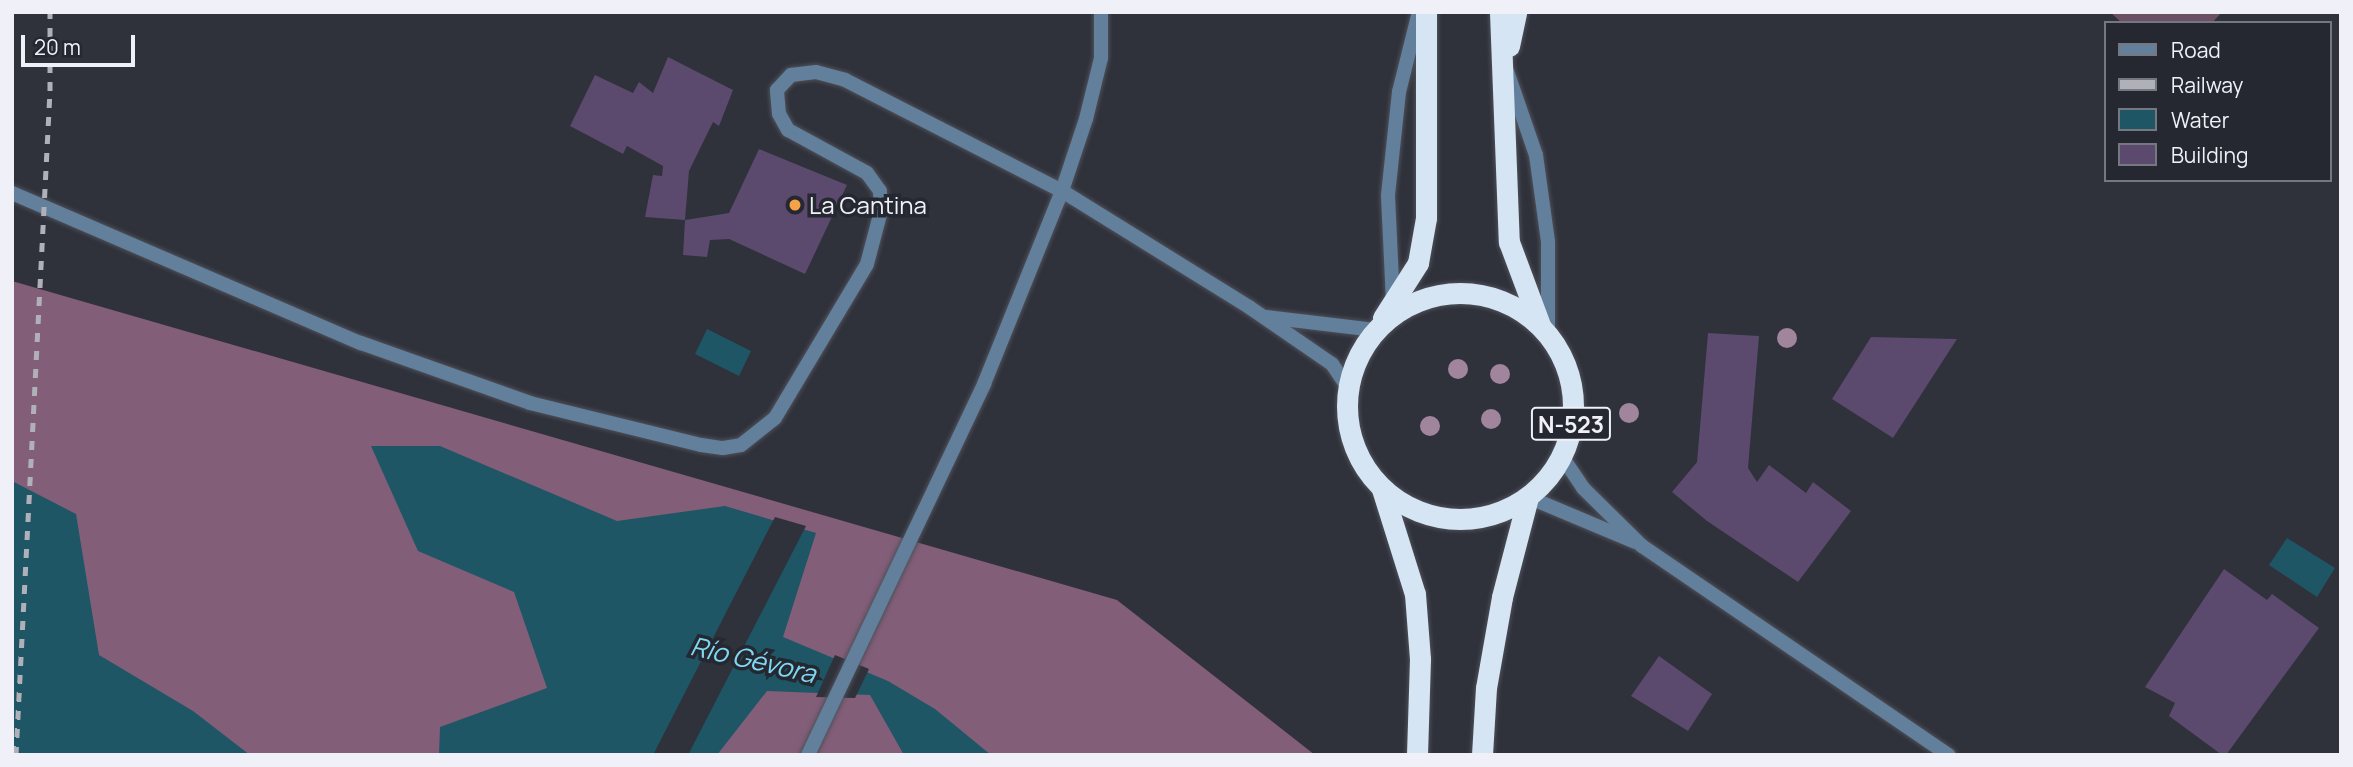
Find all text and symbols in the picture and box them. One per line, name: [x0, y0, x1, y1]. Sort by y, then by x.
scale bar: [24, 21, 138, 65]
legend: [2104, 21, 2332, 182]
text: 20 m: [34, 33, 81, 61]
text: Road: [2171, 36, 2221, 64]
text: Railway: [2171, 71, 2243, 99]
text: Water: [2171, 106, 2229, 134]
text: Building: [2171, 141, 2248, 169]
place label: La Cantina: [809, 191, 927, 219]
marker: La Cantina: [787, 197, 803, 213]
road number: N-523: [1531, 404, 1611, 444]
water label: Río Gévora: [687, 630, 819, 690]

